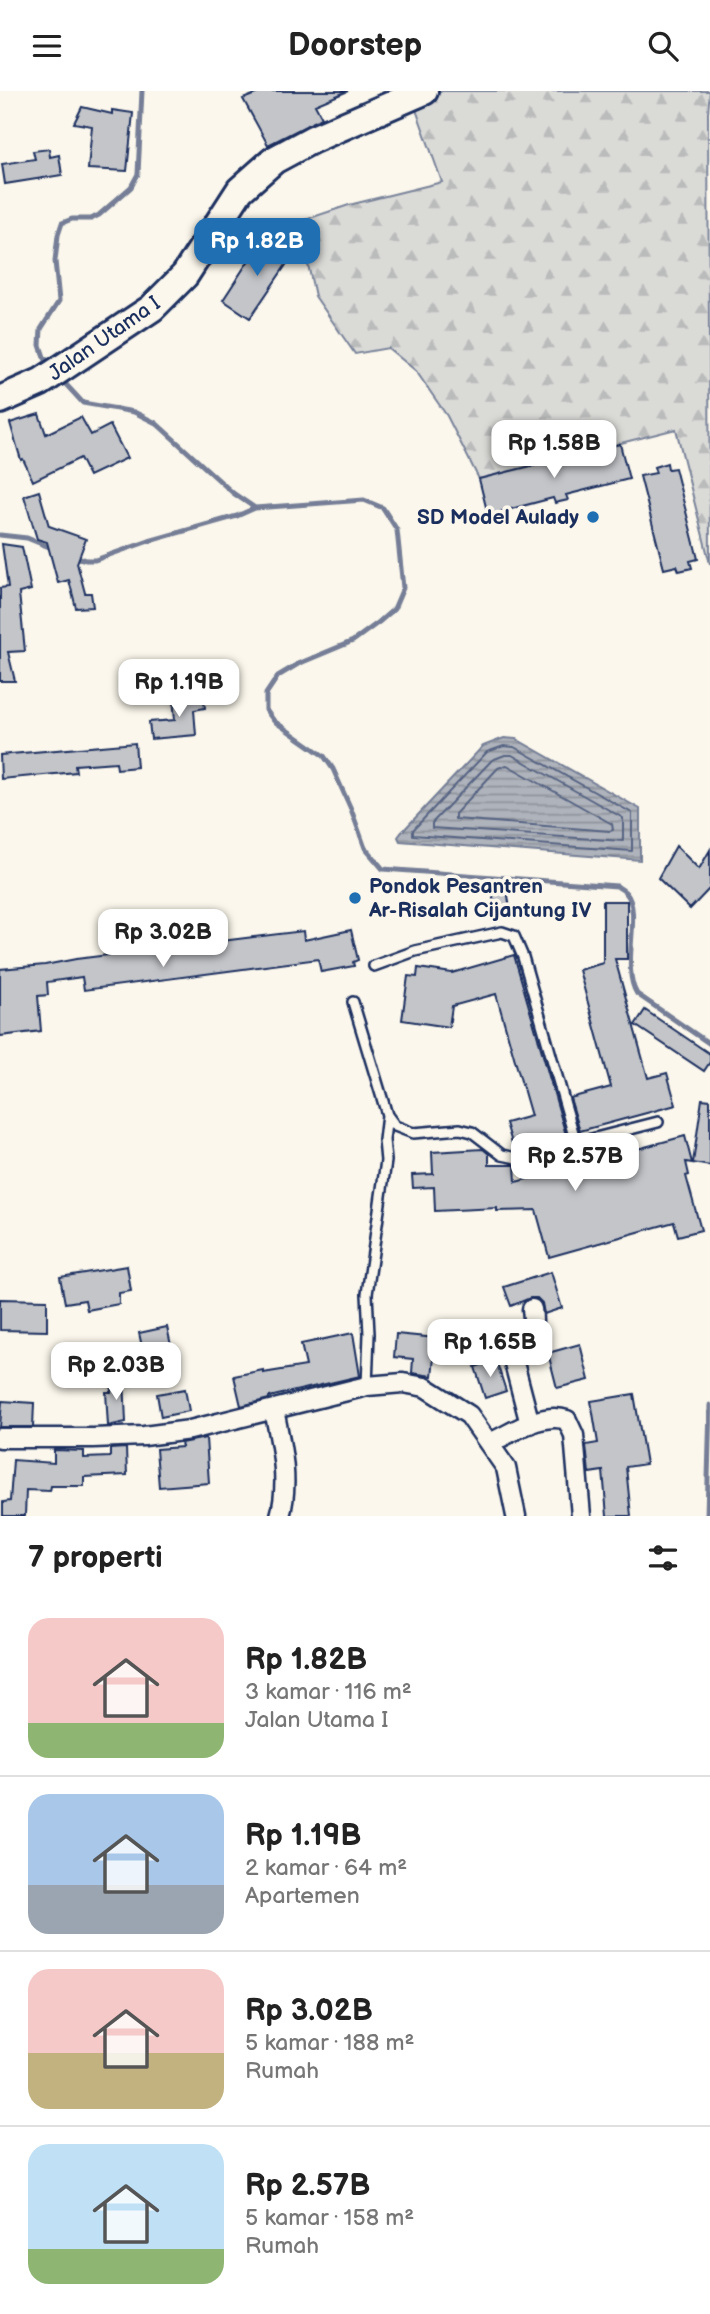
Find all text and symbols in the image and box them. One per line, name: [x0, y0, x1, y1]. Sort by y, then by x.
text: Doorstep: [288, 26, 422, 65]
icon: menu: [28, 27, 66, 65]
icon: search: [644, 27, 682, 65]
pin: Rp 1.82B: [185, 219, 329, 278]
text: Rp 1.82B: [210, 227, 304, 255]
street label: Jalan Utama I: [44, 291, 165, 386]
pin: Rp 1.58B: [482, 421, 626, 480]
text: Rp 1.58B: [507, 429, 601, 457]
place label: SD Model Aulady: [417, 505, 579, 530]
marker: SD Model Aulady: [585, 509, 601, 525]
pin: Rp 1.19B: [107, 659, 251, 719]
text: Rp 1.19B: [134, 668, 224, 696]
place label: Pondok Pesantren Ar-Risalah Cijantung IV: [368, 874, 591, 923]
marker: Pondok Pesantren Ar-Risalah Cijantung IV: [347, 890, 363, 906]
pin: Rp 3.02B: [91, 909, 235, 969]
text: Rp 3.02B: [114, 918, 212, 946]
pin: Rp 2.57B: [503, 1133, 647, 1193]
text: Rp 2.57B: [527, 1142, 623, 1170]
pin: Rp 1.65B: [418, 1319, 562, 1379]
text: Rp 1.65B: [443, 1328, 537, 1356]
pin: Rp 2.03B: [44, 1343, 188, 1402]
text: Rp 2.03B: [67, 1351, 165, 1379]
icon: filters: [644, 1539, 682, 1577]
text: 7 properti: [28, 1540, 163, 1576]
text: Rp 1.82B: [245, 1642, 367, 1678]
icon: home: [84, 1646, 168, 1730]
text: 3 kamar · 116 m²: [245, 1678, 412, 1706]
text: Jalan Utama I: [245, 1706, 388, 1734]
text: Rp 1.19B: [245, 1818, 361, 1854]
icon: home: [84, 1822, 168, 1906]
text: 2 kamar · 64 m²: [245, 1854, 407, 1882]
text: Apartemen: [245, 1882, 360, 1910]
text: Rp 3.02B: [245, 1993, 373, 2029]
icon: home: [84, 1997, 168, 2081]
text: 5 kamar · 188 m²: [245, 2029, 415, 2057]
text: Rumah: [245, 2057, 319, 2085]
text: Rp 2.57B: [245, 2168, 370, 2204]
icon: home: [84, 2172, 168, 2256]
text: 5 kamar · 158 m²: [245, 2204, 414, 2232]
text: Rumah: [245, 2232, 319, 2260]

